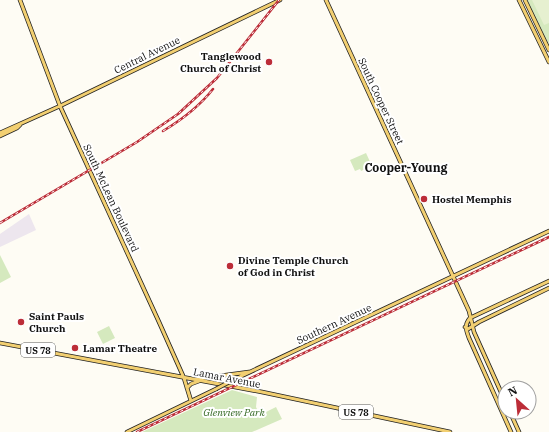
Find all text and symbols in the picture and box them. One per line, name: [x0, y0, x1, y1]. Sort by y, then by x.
street label: Central Avenue: [112, 33, 182, 77]
place label: Tanglewood Church of Christ: [180, 50, 262, 75]
street label: South Cooper Street: [355, 56, 407, 147]
marker: Tanglewood Church of Christ: [264, 57, 274, 67]
street label: South McLean Boulevard: [80, 142, 142, 254]
district label: Cooper-Young: [364, 160, 448, 175]
place label: Hostel Memphis: [432, 193, 512, 206]
marker: Hostel Memphis: [419, 194, 429, 204]
place label: Divine Temple Church of God in Christ: [238, 254, 349, 279]
marker: Divine Temple Church of God in Christ: [225, 261, 235, 271]
street label: Southern Avenue: [294, 301, 374, 347]
place label: Saint Pauls Church: [29, 310, 84, 335]
marker: Saint Pauls Church: [16, 317, 26, 327]
place label: Lamar Theatre: [83, 342, 158, 355]
road number: US 78: [21, 343, 55, 357]
marker: Lamar Theatre: [70, 343, 80, 353]
street label: Lamar Avenue: [192, 365, 262, 391]
north arrow: [497, 380, 537, 420]
text: N: [505, 383, 520, 399]
road number: US 78: [339, 405, 373, 419]
park label: Glenview Park: [203, 406, 265, 419]

